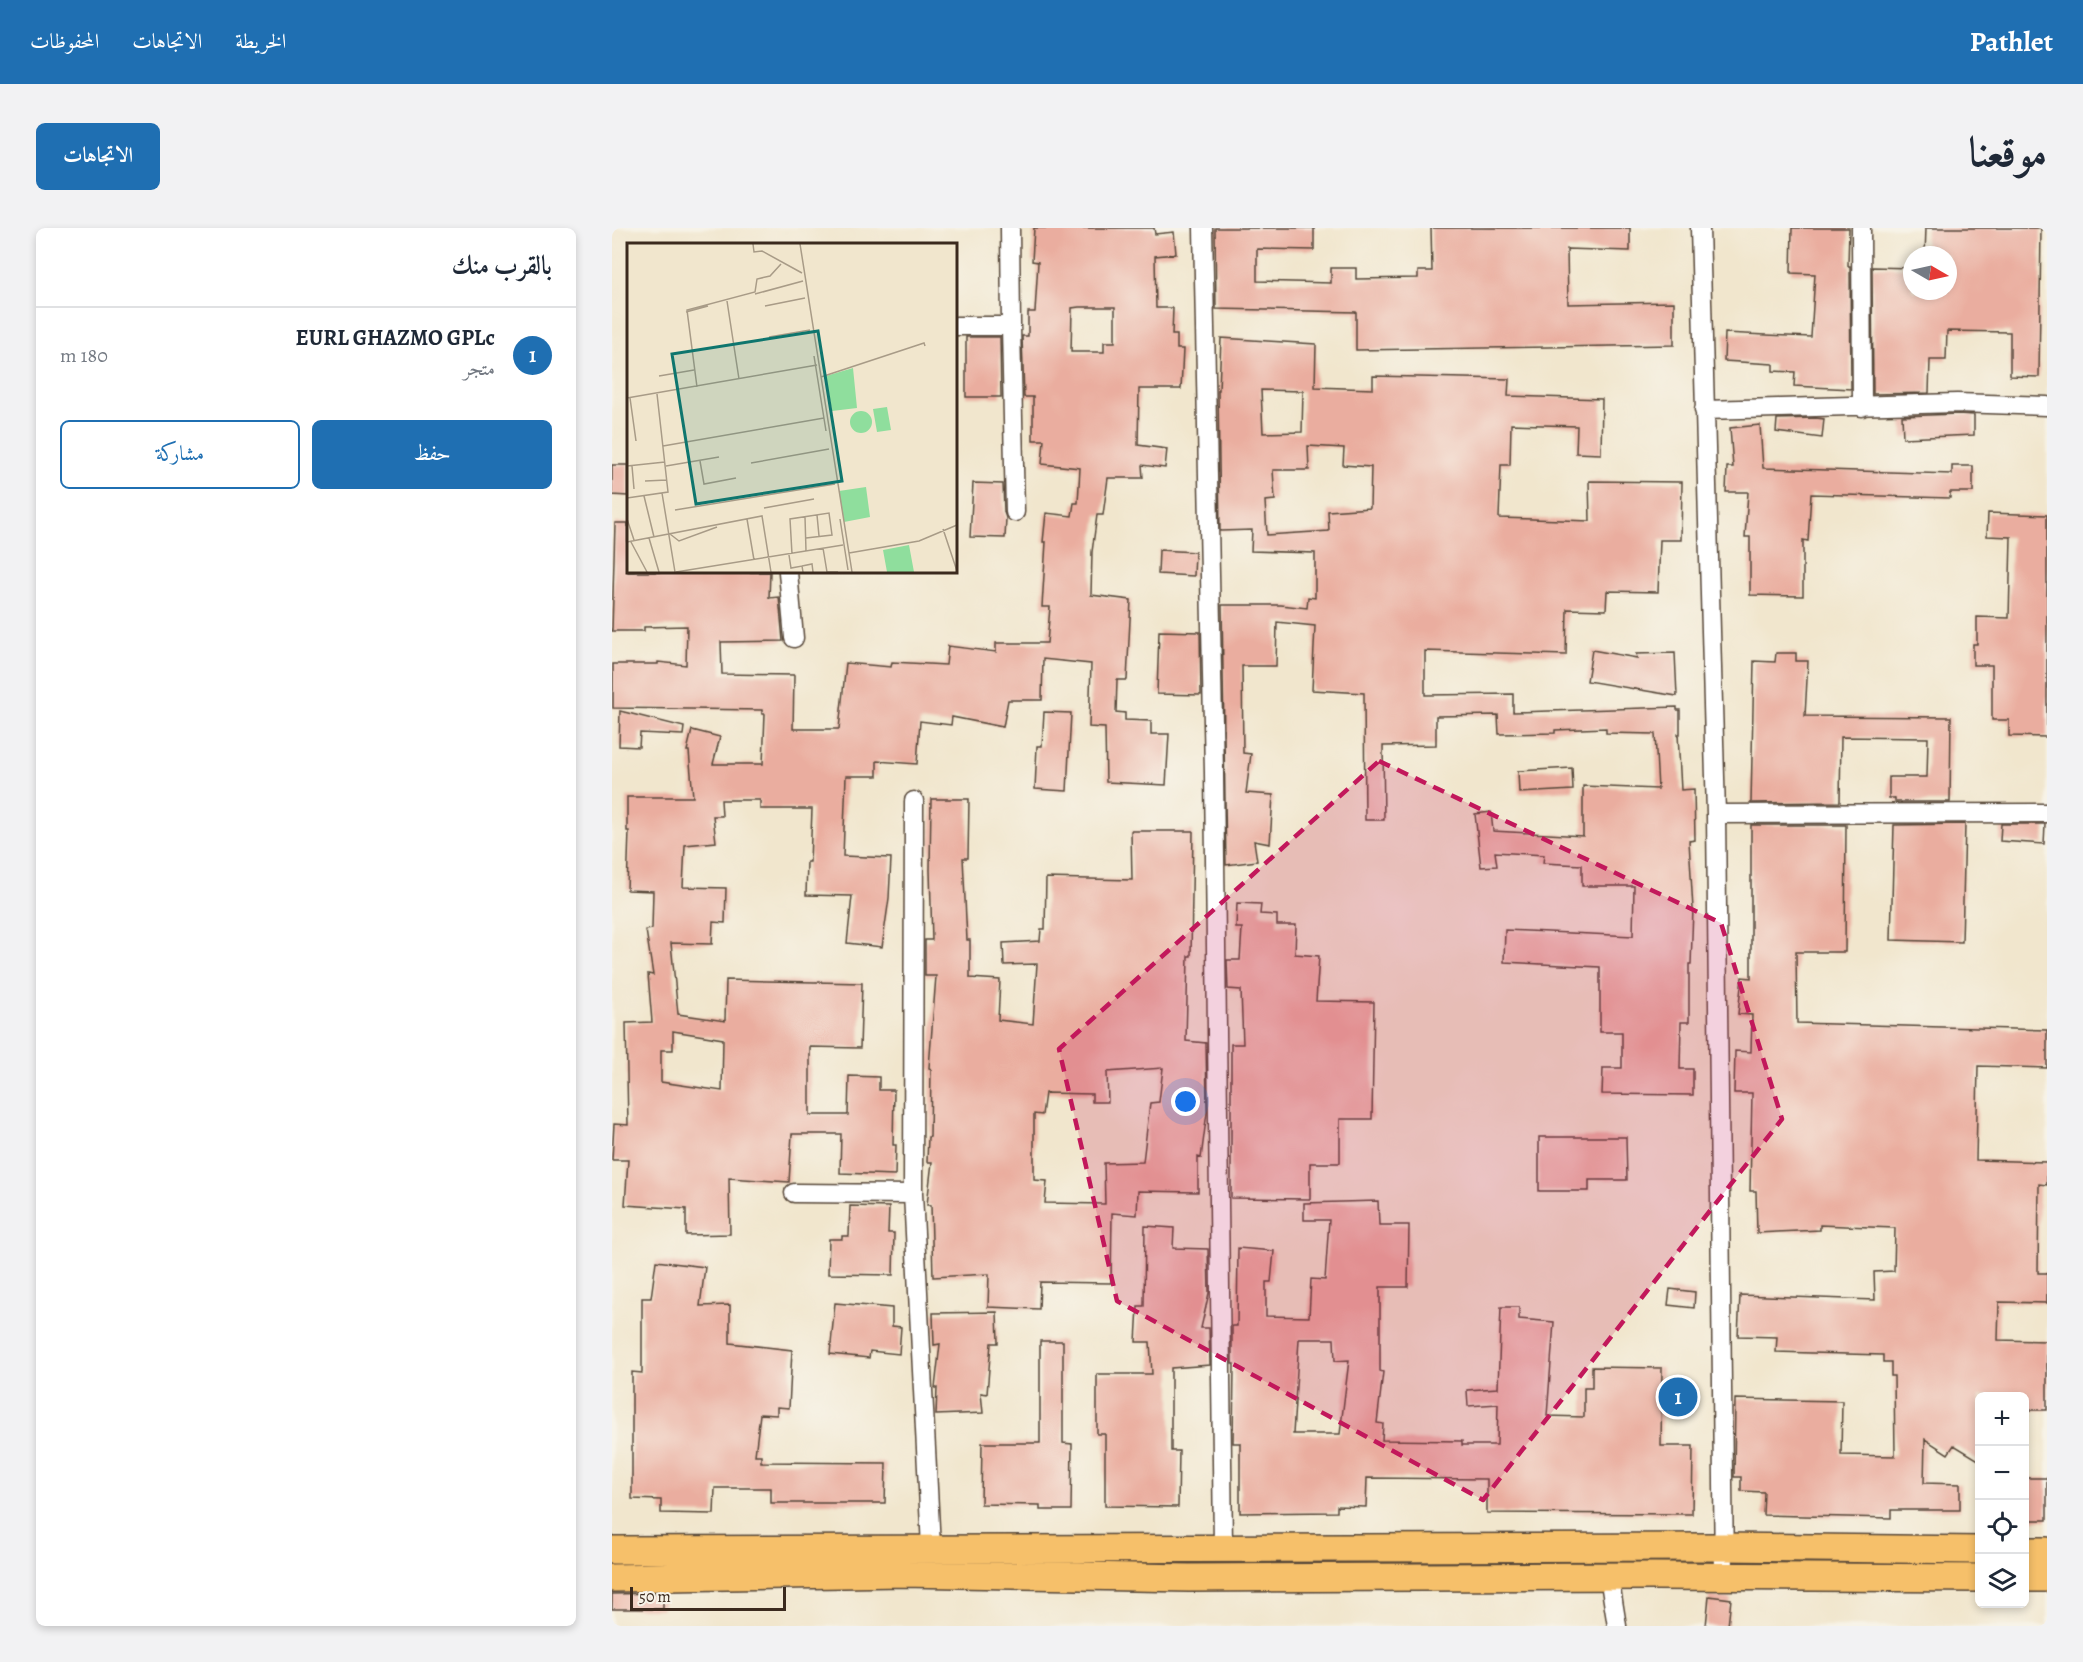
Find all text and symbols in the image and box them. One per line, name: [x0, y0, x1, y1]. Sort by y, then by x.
text: Pathlet: [1970, 23, 2053, 61]
text: المحفوظات: [30, 27, 99, 55]
text: الاتجاهات: [132, 27, 202, 55]
text: الخريطة: [235, 27, 286, 55]
button: الاتجاهات: [36, 123, 160, 190]
text: موقعنا: [1969, 123, 2047, 180]
inset map: [627, 243, 957, 573]
north arrow: [1903, 246, 1957, 300]
text: بالقرب منك: [451, 248, 552, 283]
text: EURL GHAZMO GPLc: [296, 323, 495, 353]
text: 180 m: [60, 342, 108, 369]
text: 1: [529, 342, 536, 369]
text: متجر: [463, 355, 495, 382]
button: مشاركة: [60, 420, 300, 489]
button: حفظ: [312, 420, 552, 489]
your location: [1171, 1087, 1200, 1116]
pin: 1: [1658, 1374, 1698, 1420]
map controls: [1975, 1392, 2029, 1608]
button: +: [1975, 1392, 2029, 1446]
button: −: [1975, 1446, 2029, 1500]
button: locate: [1975, 1500, 2029, 1554]
button: layers: [1975, 1554, 2029, 1608]
scale bar: [630, 1584, 786, 1612]
text: 50 m: [639, 1586, 671, 1608]

